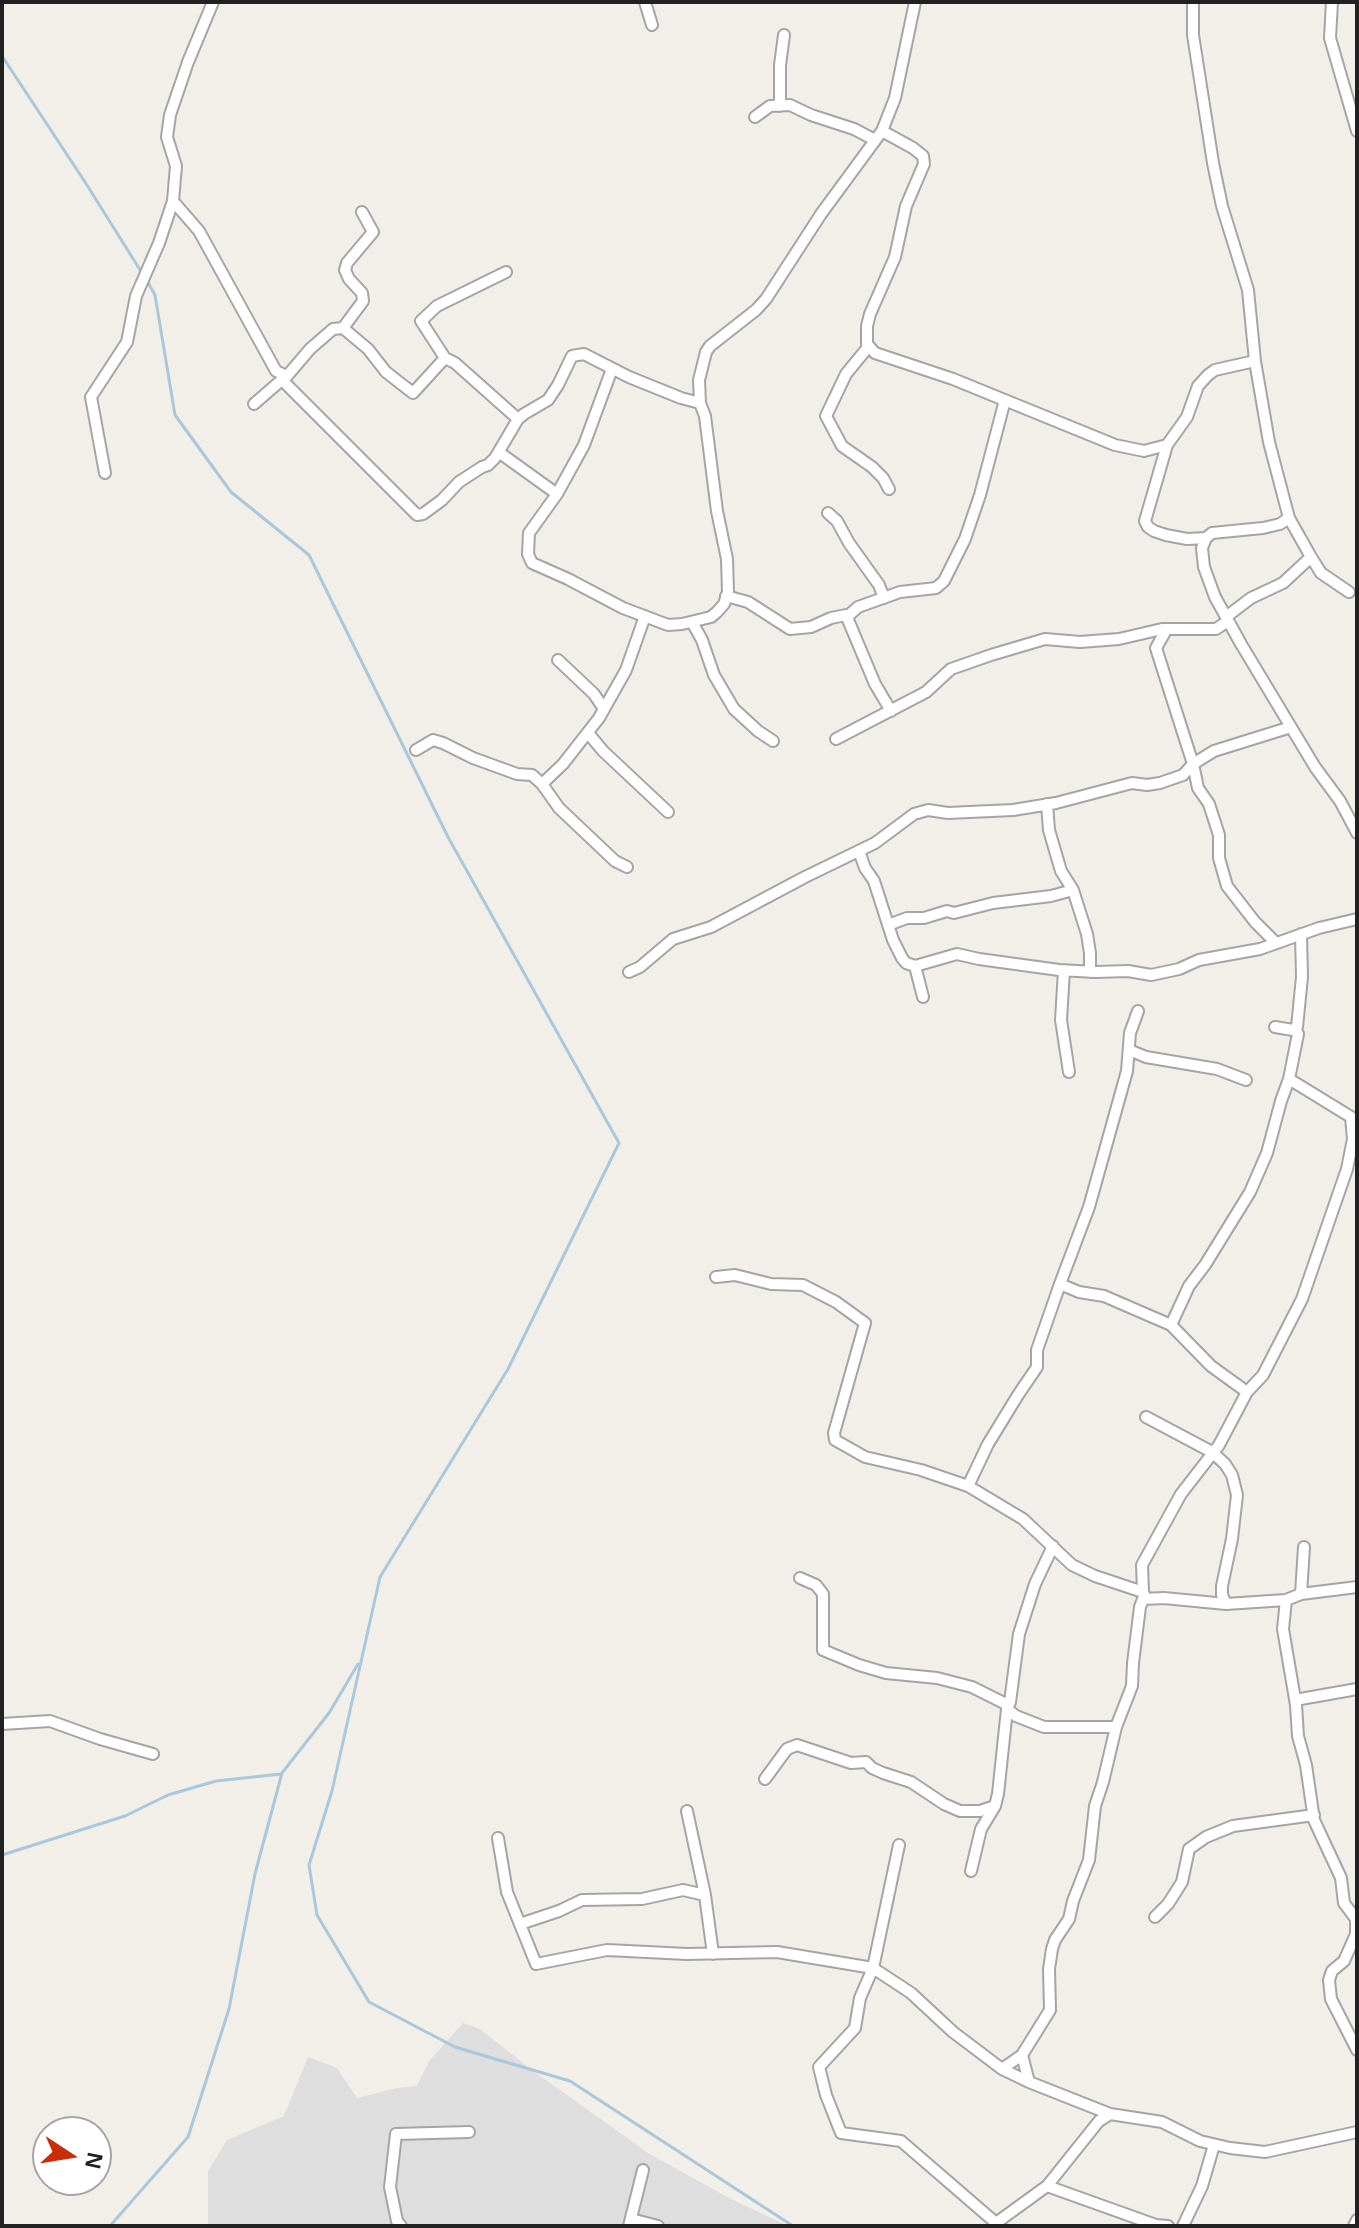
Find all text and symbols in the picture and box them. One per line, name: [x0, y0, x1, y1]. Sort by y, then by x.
north arrow: [32, 2116, 112, 2196]
text: N: [80, 2150, 108, 2171]

